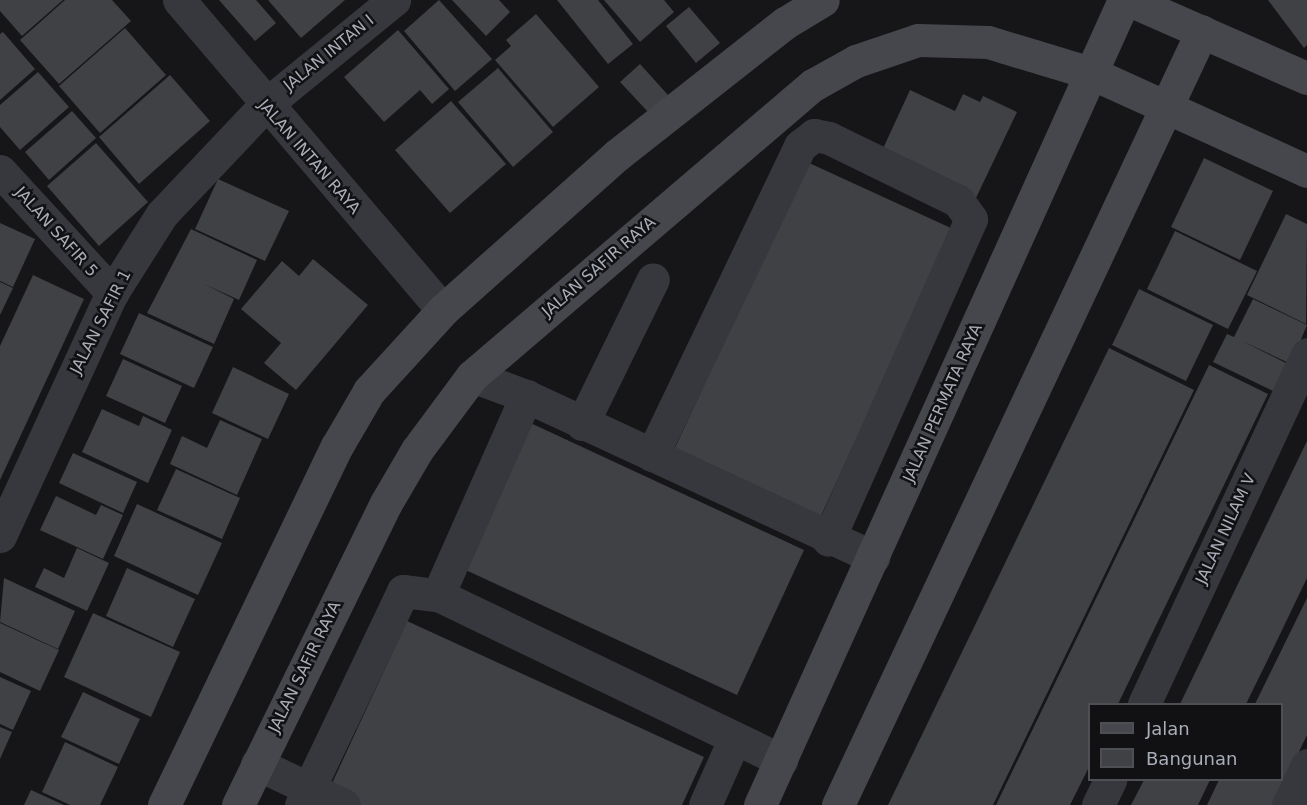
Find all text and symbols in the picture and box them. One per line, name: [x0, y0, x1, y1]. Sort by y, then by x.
street label: JALAN INTAN I: [280, 11, 378, 95]
street label: JALAN INTAN RAYA: [254, 96, 364, 218]
street label: JALAN SAFIR 5: [11, 183, 101, 281]
street label: JALAN SAFIR RAYA: [538, 213, 660, 321]
street label: JALAN SAFIR 1: [66, 267, 136, 377]
street label: JALAN PERMATA RAYA: [899, 321, 987, 485]
street label: JALAN NILAM V: [1192, 471, 1260, 587]
street label: JALAN SAFIR RAYA: [265, 598, 345, 736]
legend: [1088, 703, 1283, 781]
text: Jalan: [1146, 718, 1190, 739]
text: Bangunan: [1146, 748, 1237, 769]

